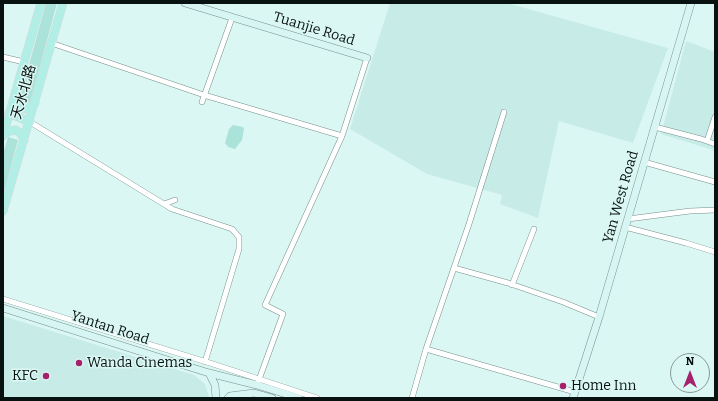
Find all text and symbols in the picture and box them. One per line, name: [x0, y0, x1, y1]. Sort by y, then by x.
street label: Tuanjie Road: [271, 9, 357, 49]
street label: 天水北路: [8, 63, 40, 121]
street label: Yan West Road: [600, 149, 642, 245]
street label: Yantan Road: [69, 307, 151, 349]
north arrow: [670, 353, 710, 393]
place label: Wanda Cinemas: [87, 355, 192, 371]
text: N: [686, 355, 694, 368]
marker: Wanda Cinemas: [74, 358, 84, 368]
place label: KFC: [12, 368, 38, 384]
marker: KFC: [41, 371, 51, 381]
place label: Home Inn: [571, 378, 636, 394]
marker: Home Inn: [558, 381, 568, 391]

